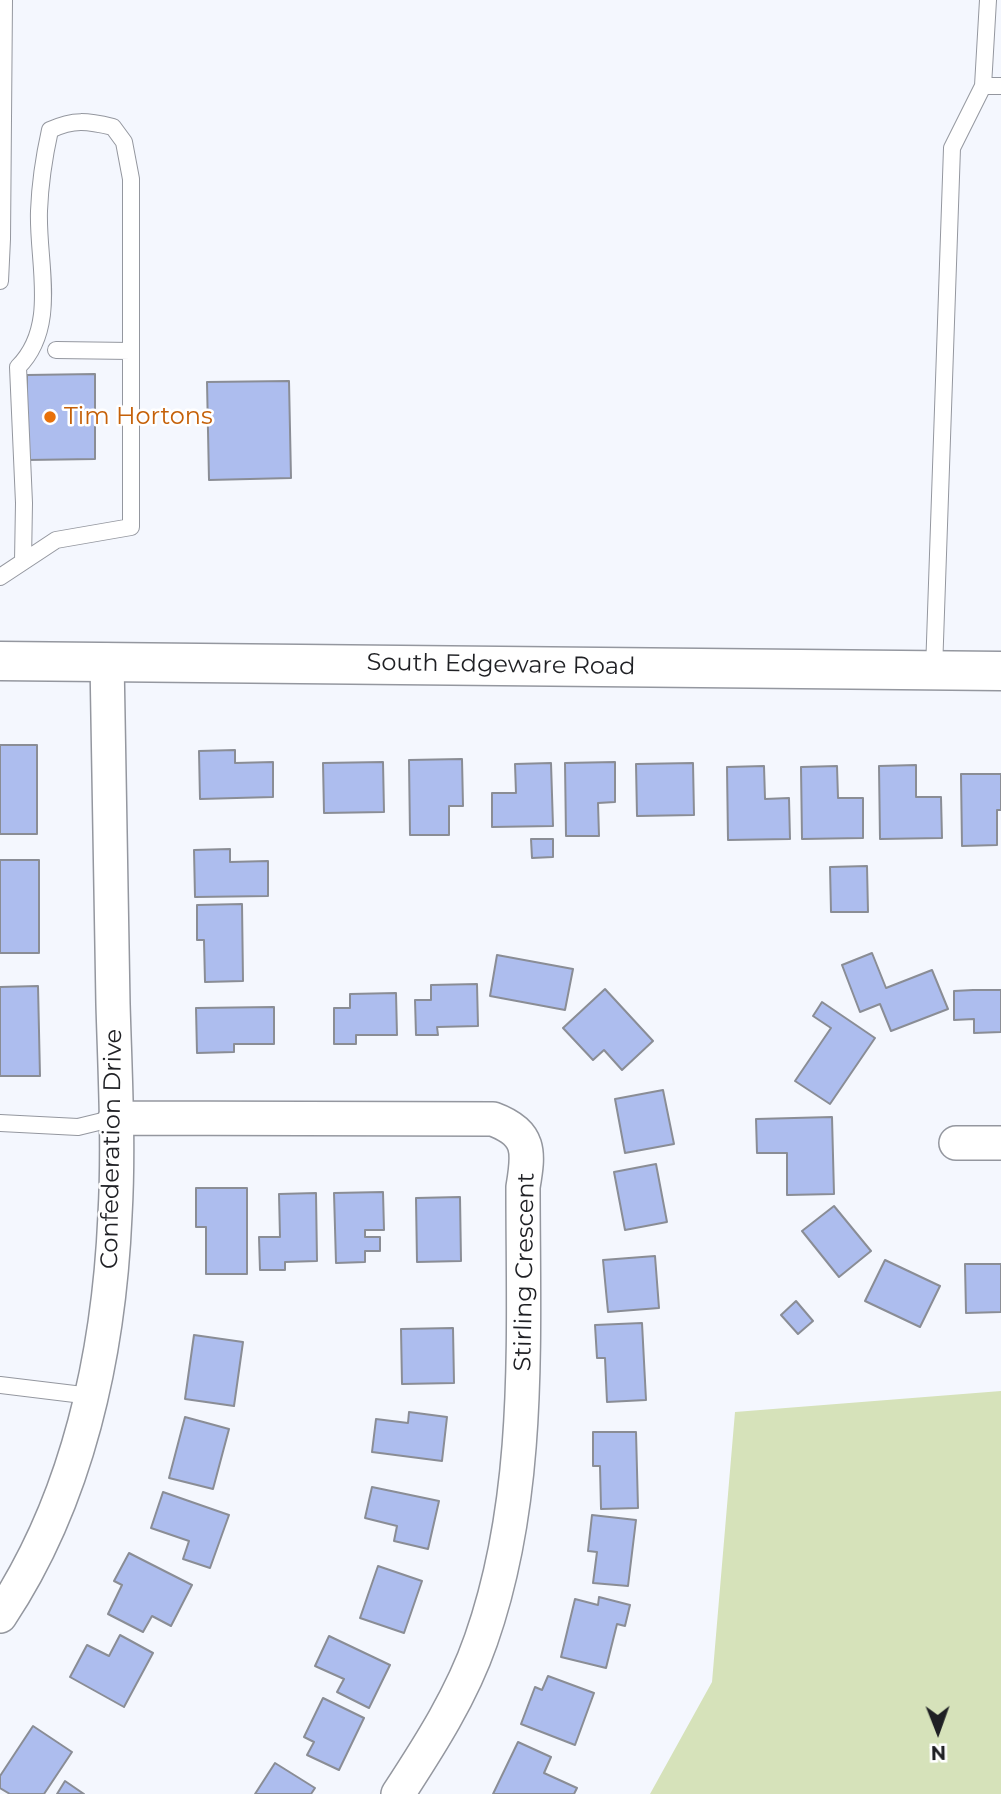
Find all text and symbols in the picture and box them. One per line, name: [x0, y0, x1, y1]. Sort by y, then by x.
place label: Tim Hortons: [64, 403, 213, 431]
marker: Tim Hortons: [42, 409, 58, 425]
street label: South Edgeware Road: [366, 648, 636, 682]
street label: Confederation Drive: [96, 1029, 128, 1269]
street label: Stirling Crescent: [509, 1172, 541, 1372]
north arrow: [903, 1696, 973, 1766]
text: N: [931, 1741, 946, 1764]

